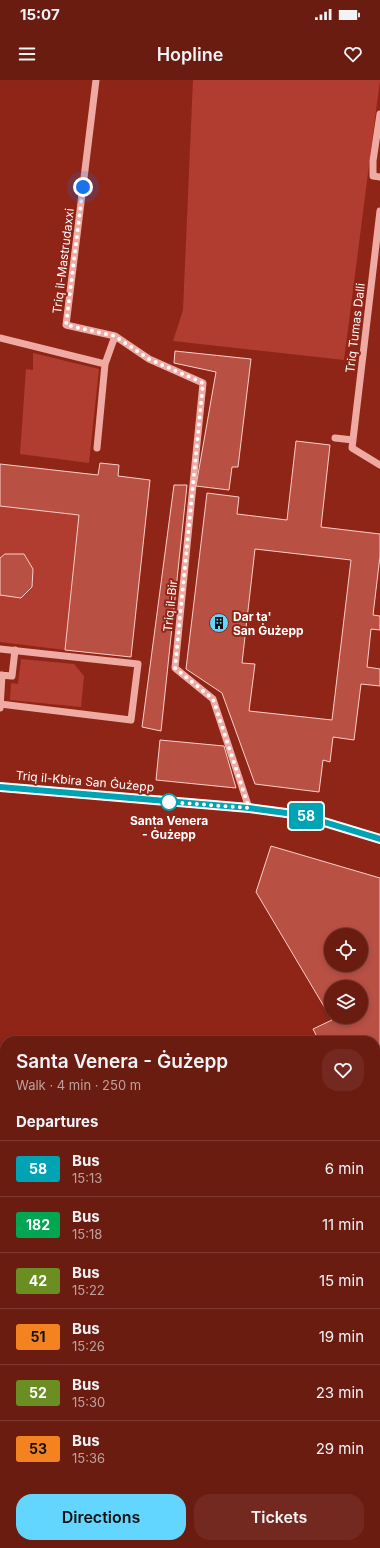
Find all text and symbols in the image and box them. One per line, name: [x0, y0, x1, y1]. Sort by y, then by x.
text: 15:07: [20, 5, 60, 24]
icon: menu: [16, 43, 38, 65]
icon: heart: [342, 43, 364, 65]
text: Hopline: [157, 44, 223, 65]
your location: [73, 177, 93, 197]
street label: Triq il-Mastrudaxxi: [49, 207, 77, 315]
street label: Triq Tumas Dalli: [342, 282, 368, 374]
street label: Triq il-Bir: [160, 579, 180, 633]
place label: Dar ta' San Ġużepp: [233, 609, 304, 638]
building icon: Dar ta' San Ġużepp: [208, 612, 230, 634]
street label: Triq il-Kbira San Ġużepp: [15, 767, 155, 795]
marker: Santa Venera - Ġużepp: [160, 793, 178, 811]
line badge: 58: [288, 803, 324, 829]
text: 58: [297, 807, 315, 824]
place label: Santa Venera - Ġużepp: [130, 813, 208, 842]
map controls: [324, 928, 368, 1024]
button: locate: [324, 928, 368, 972]
button: layers: [324, 980, 368, 1024]
button: heart: [322, 1049, 364, 1091]
text: Santa Venera - Ġużepp: [16, 1050, 228, 1073]
text: Walk · 4 min · 250 m: [16, 1077, 141, 1093]
text: Departures: [16, 1112, 98, 1131]
text: Bus: [72, 1151, 100, 1170]
text: 6 min: [325, 1159, 364, 1178]
text: 58: [29, 1160, 47, 1177]
text: 15:13: [72, 1170, 102, 1186]
text: Bus: [72, 1207, 100, 1226]
text: 11 min: [322, 1215, 364, 1234]
text: 182: [26, 1216, 50, 1233]
text: 15:18: [72, 1226, 102, 1242]
text: Bus: [72, 1263, 100, 1282]
text: 15 min: [319, 1271, 364, 1290]
text: 42: [29, 1272, 47, 1289]
text: 15:22: [72, 1282, 105, 1298]
text: Bus: [72, 1319, 100, 1338]
text: 19 min: [319, 1327, 364, 1346]
text: 51: [31, 1328, 45, 1345]
text: 15:26: [72, 1338, 105, 1354]
text: Bus: [72, 1375, 100, 1394]
text: 23 min: [316, 1383, 364, 1402]
text: 52: [29, 1384, 47, 1401]
text: 15:30: [72, 1394, 105, 1410]
text: Bus: [72, 1431, 100, 1450]
text: 29 min: [316, 1439, 364, 1458]
text: 53: [29, 1440, 47, 1457]
text: 15:36: [72, 1450, 105, 1466]
button: Directions: [16, 1494, 186, 1540]
button: Tickets: [194, 1494, 364, 1540]

